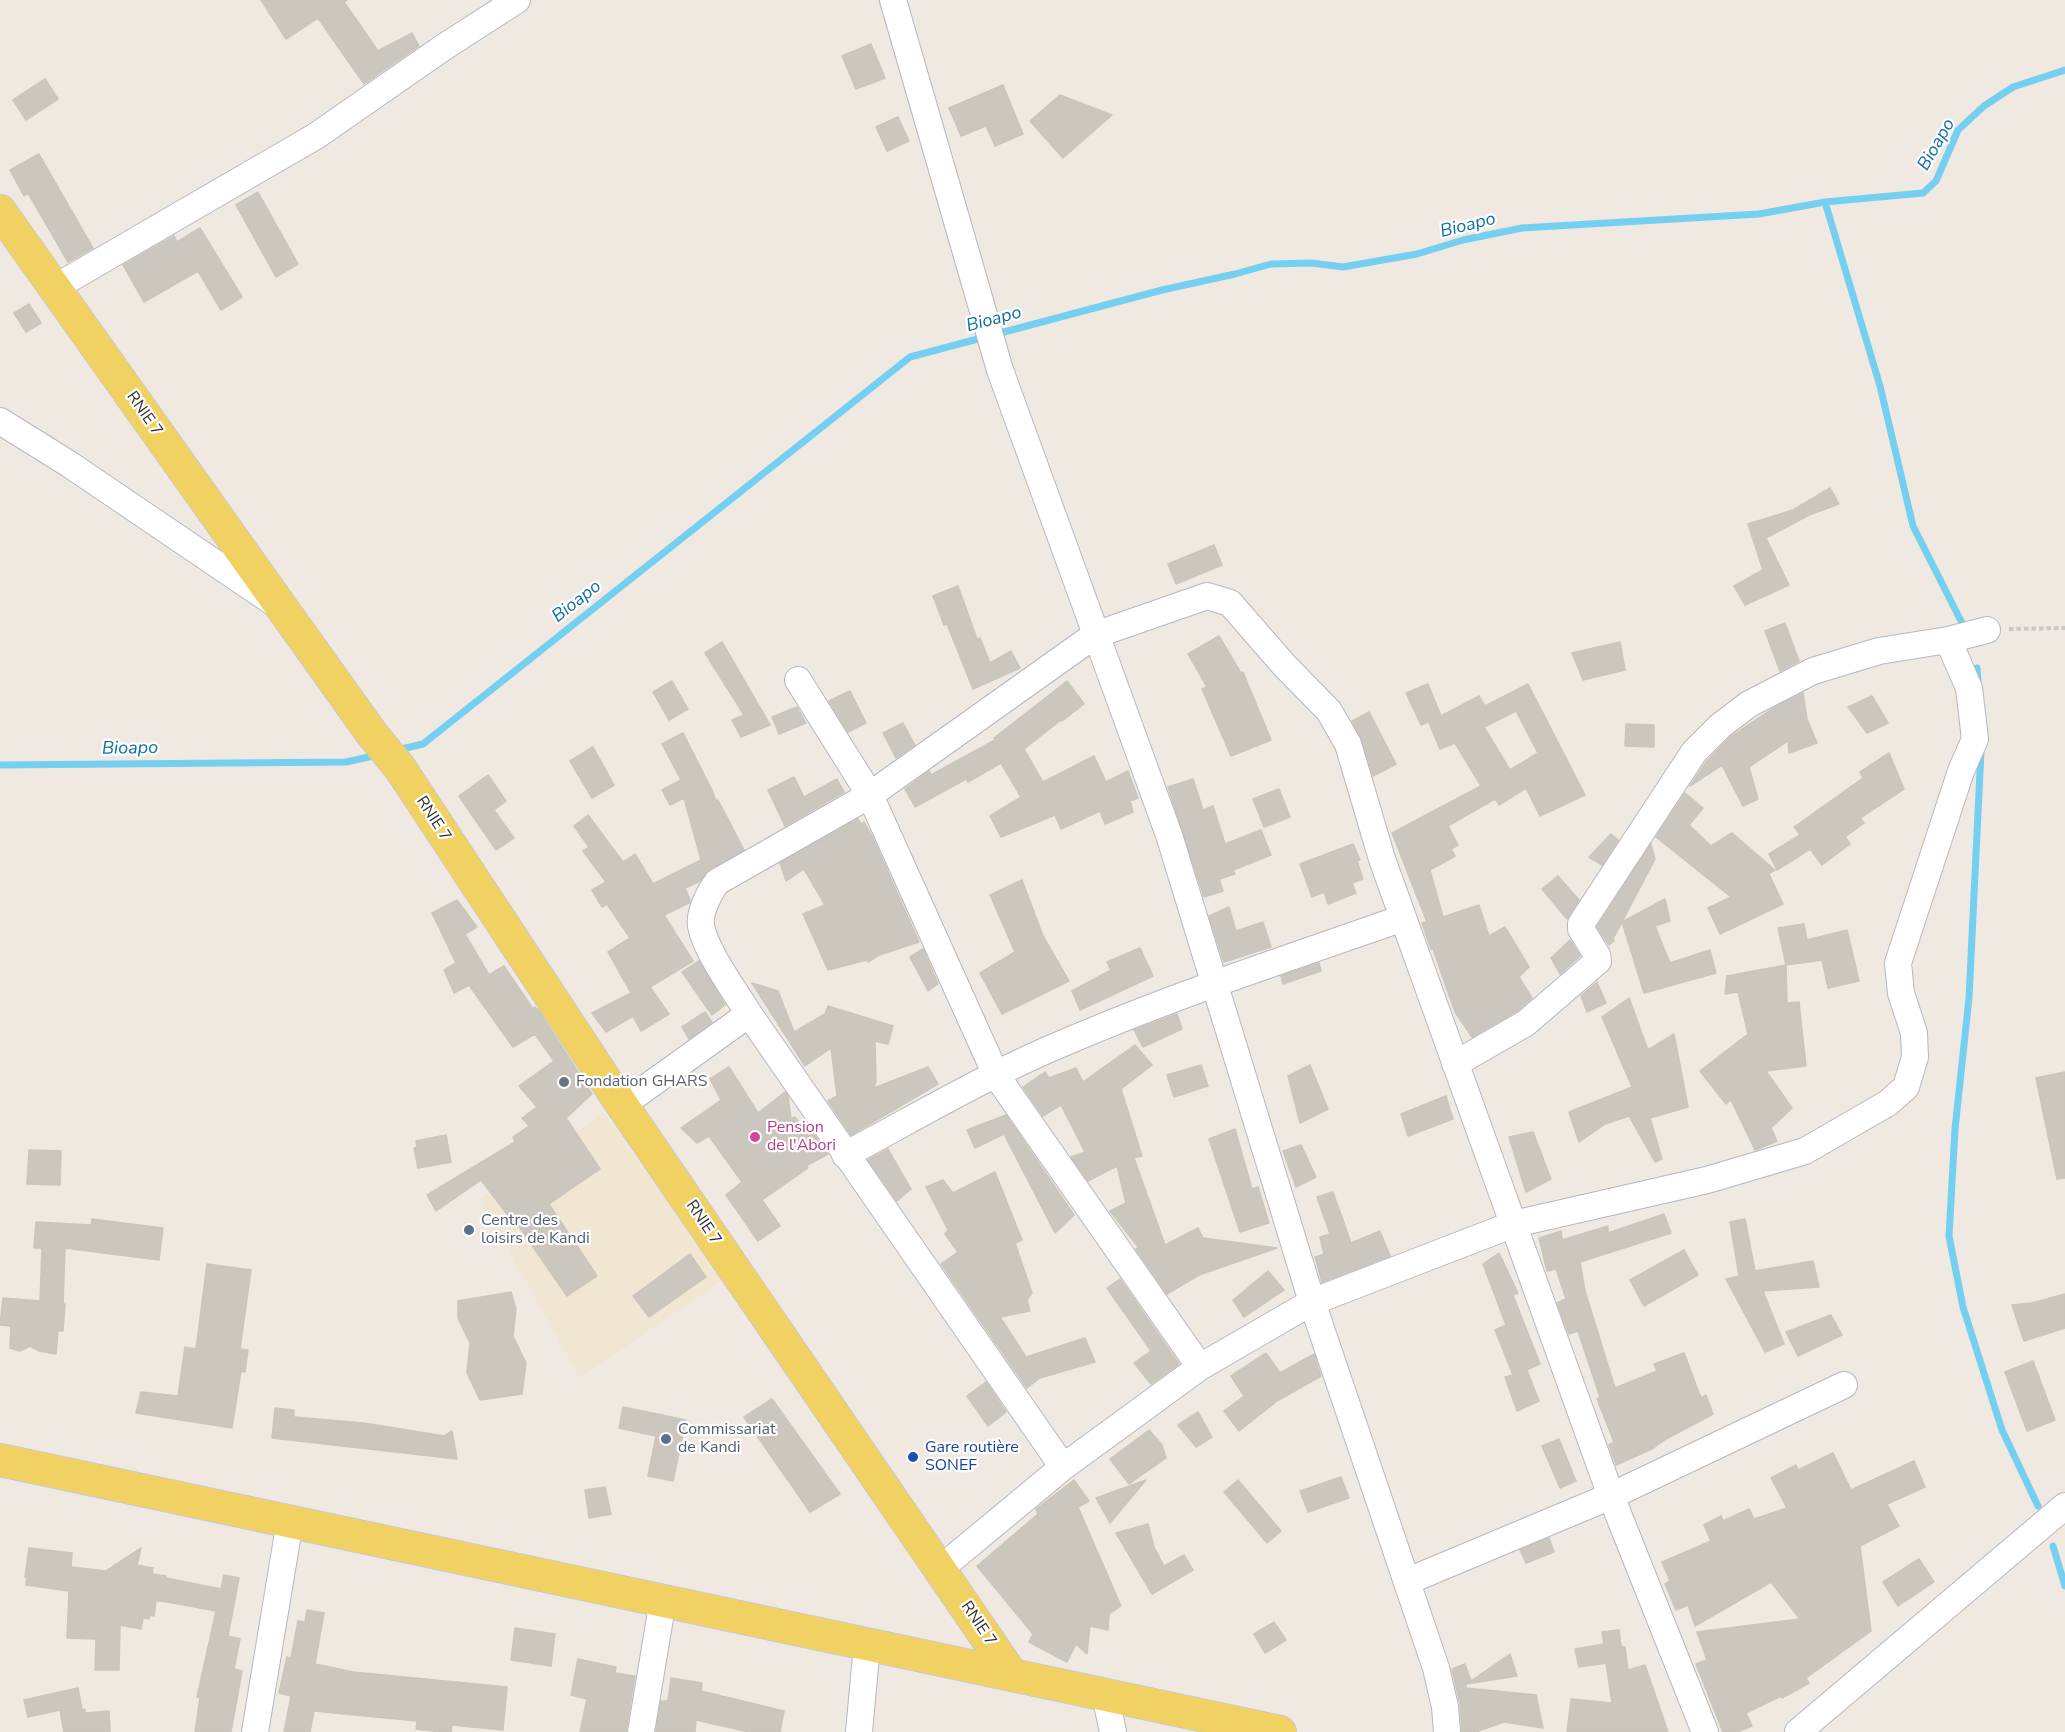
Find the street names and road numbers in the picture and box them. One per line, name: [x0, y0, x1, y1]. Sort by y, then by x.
street label: RNIE 7: [122, 388, 166, 440]
street label: RNIE 7: [411, 793, 455, 845]
street label: RNIE 7: [681, 1197, 725, 1249]
street label: RNIE 7: [956, 1598, 1000, 1650]

